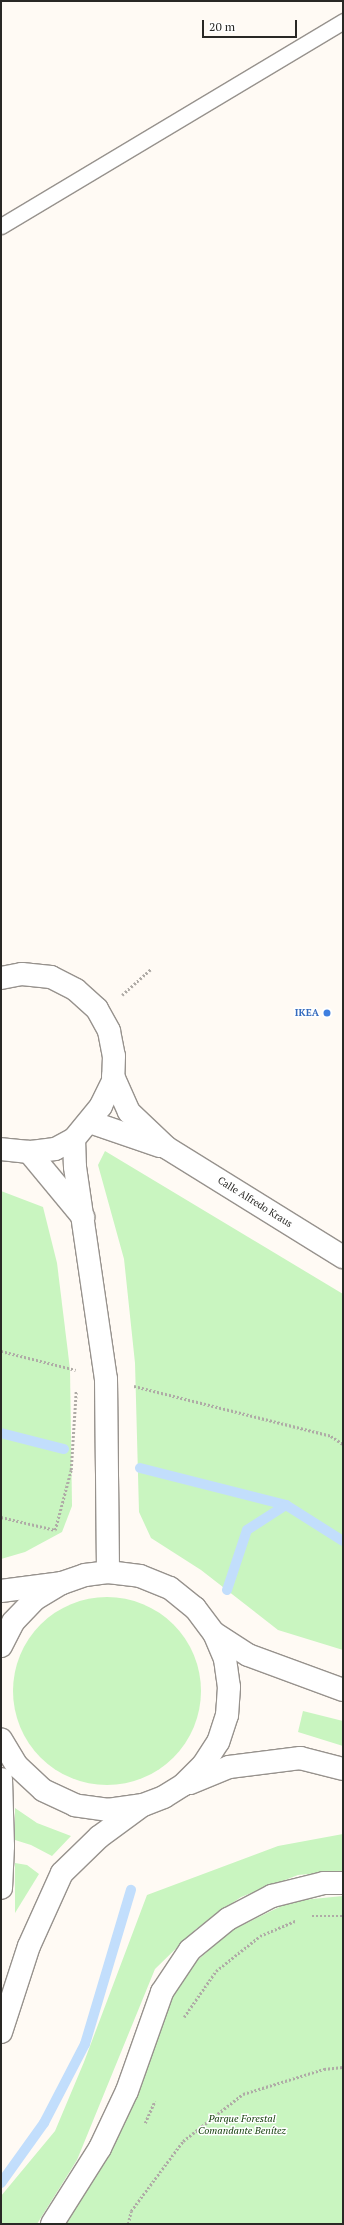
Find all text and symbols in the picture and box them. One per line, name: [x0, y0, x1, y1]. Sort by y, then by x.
scale bar: [204, 12, 299, 38]
text: 20 m: [209, 19, 235, 34]
place label: IKEA: [295, 1007, 319, 1019]
marker: IKEA: [322, 1008, 332, 1018]
street label: Calle Alfredo Kraus: [215, 1174, 295, 1230]
park label: Parque Forestal Comandante Benítez: [198, 2112, 286, 2136]

